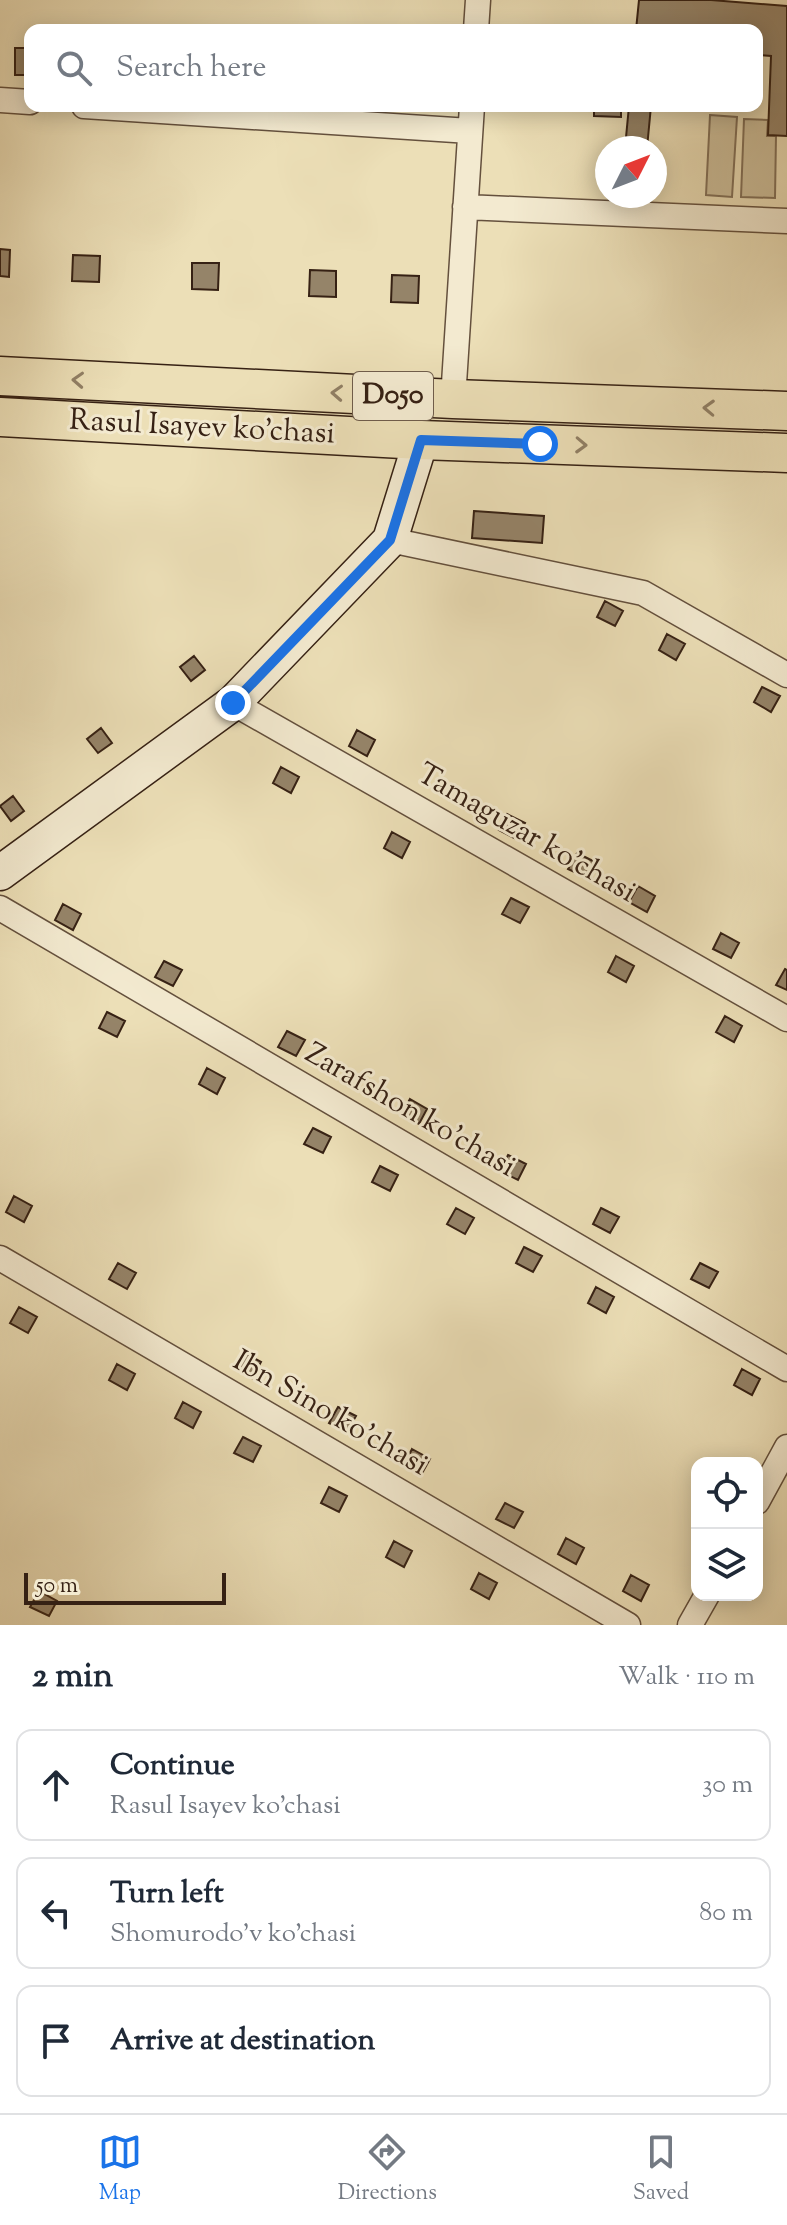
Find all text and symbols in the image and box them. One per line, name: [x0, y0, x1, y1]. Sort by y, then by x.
search box: [24, 24, 763, 112]
icon: search: [52, 46, 96, 90]
text: Search here: [116, 47, 266, 90]
north arrow: [595, 136, 667, 208]
one-way arrow: [71, 371, 84, 388]
road number: D050: [353, 372, 433, 420]
one-way arrow: [330, 385, 343, 402]
street label: Rasul Isayev ko'chasi: [68, 400, 336, 456]
one-way arrow: [702, 400, 715, 417]
route start: [522, 426, 558, 462]
one-way arrow: [575, 437, 588, 454]
route end: [215, 685, 251, 721]
street label: Tamaguzar ko'chasi: [408, 754, 644, 914]
street label: Zarafshon ko'chasi: [297, 1033, 523, 1189]
street label: Ibn Sino ko'chasi: [224, 1341, 436, 1487]
map controls: [691, 1457, 763, 1601]
button: locate: [691, 1457, 763, 1529]
button: layers: [691, 1529, 763, 1601]
scale bar: [24, 1569, 226, 1605]
text: 50 m: [36, 1571, 78, 1603]
text: 2 min: [32, 1653, 113, 1702]
text: Walk · 110 m: [618, 1659, 755, 1696]
text: Continue: [110, 1745, 235, 1788]
icon: ahead: [34, 1763, 78, 1807]
text: 30 m: [702, 1767, 753, 1804]
text: Rasul Isayev ko'chasi: [110, 1788, 341, 1825]
text: Turn left: [110, 1873, 224, 1916]
icon: left: [34, 1891, 78, 1935]
text: 80 m: [699, 1895, 753, 1932]
text: Shomurodo'v ko'chasi: [110, 1916, 356, 1953]
icon: arrive: [34, 2019, 78, 2063]
text: Arrive at destination: [110, 2020, 375, 2063]
tab: Map: [98, 2130, 142, 2210]
tab: Directions: [338, 2130, 437, 2210]
tab: Saved: [633, 2130, 689, 2210]

